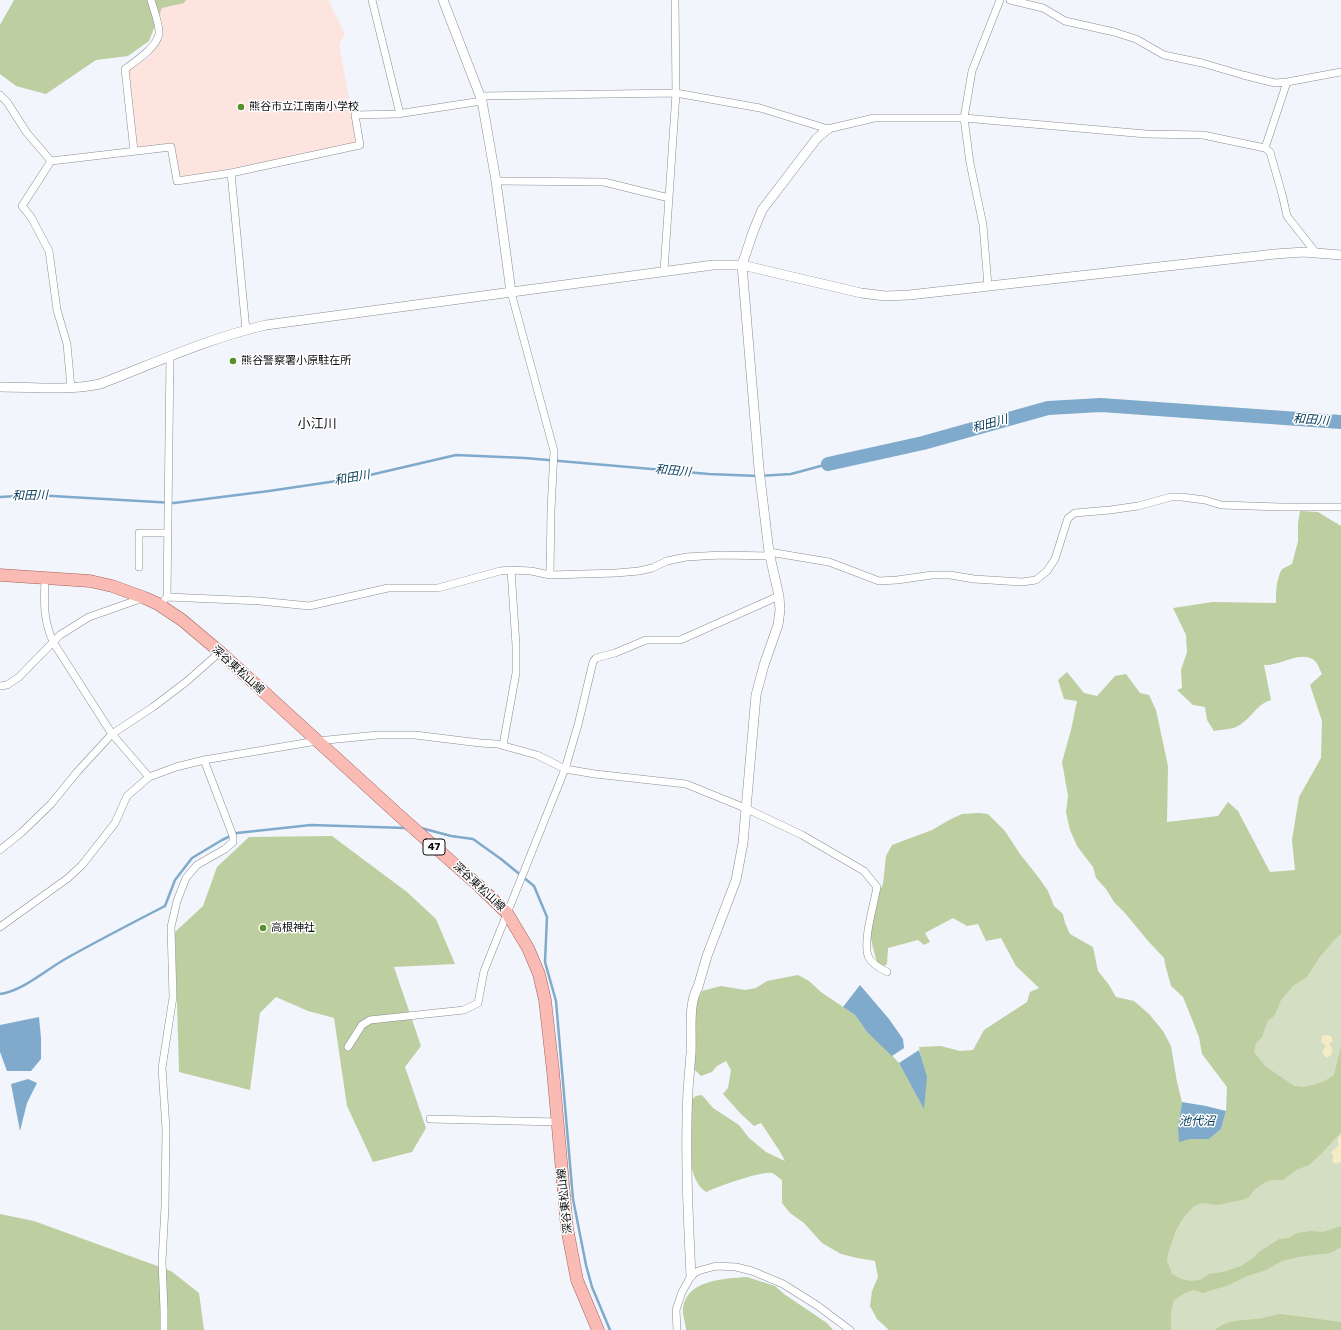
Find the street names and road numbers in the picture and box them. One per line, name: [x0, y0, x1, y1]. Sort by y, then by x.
street label: 深谷東松山線: [209, 643, 267, 697]
road number: 47: [423, 839, 445, 855]
street label: 深谷東松山線: [450, 860, 508, 914]
street label: 深谷東松山線: [555, 1167, 575, 1235]

